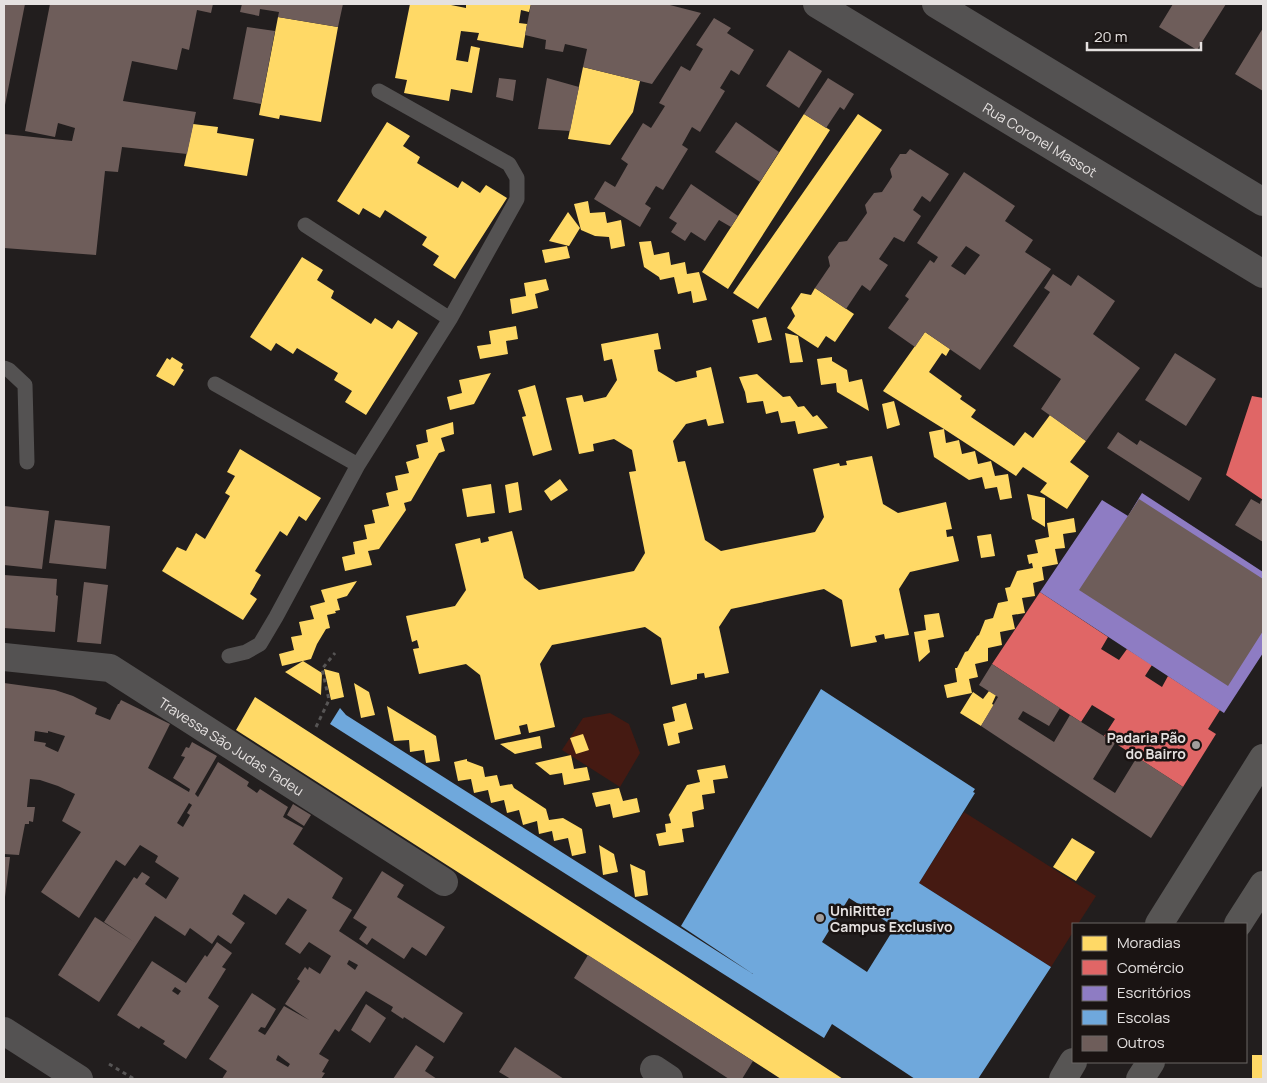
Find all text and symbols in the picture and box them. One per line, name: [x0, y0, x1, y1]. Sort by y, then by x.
scale bar: [1087, 20, 1201, 52]
text: 20 m: [1094, 26, 1127, 47]
street label: Rua Coronel Massot: [980, 97, 1101, 181]
street label: Travessa São Judas Tadeu: [155, 692, 308, 799]
place label: Padaria Pão do Bairro: [1107, 728, 1186, 763]
marker: Padaria Pão do Bairro: [1190, 739, 1202, 751]
place label: UniRitter Campus Exclusivo: [830, 901, 953, 936]
marker: UniRitter Campus Exclusivo: [814, 912, 826, 924]
legend: [1072, 923, 1247, 1063]
text: Moradias: [1117, 932, 1181, 953]
text: Comércio: [1117, 957, 1184, 978]
text: Escritórios: [1117, 982, 1191, 1003]
text: Escolas: [1117, 1007, 1170, 1028]
text: Outros: [1117, 1032, 1165, 1053]

